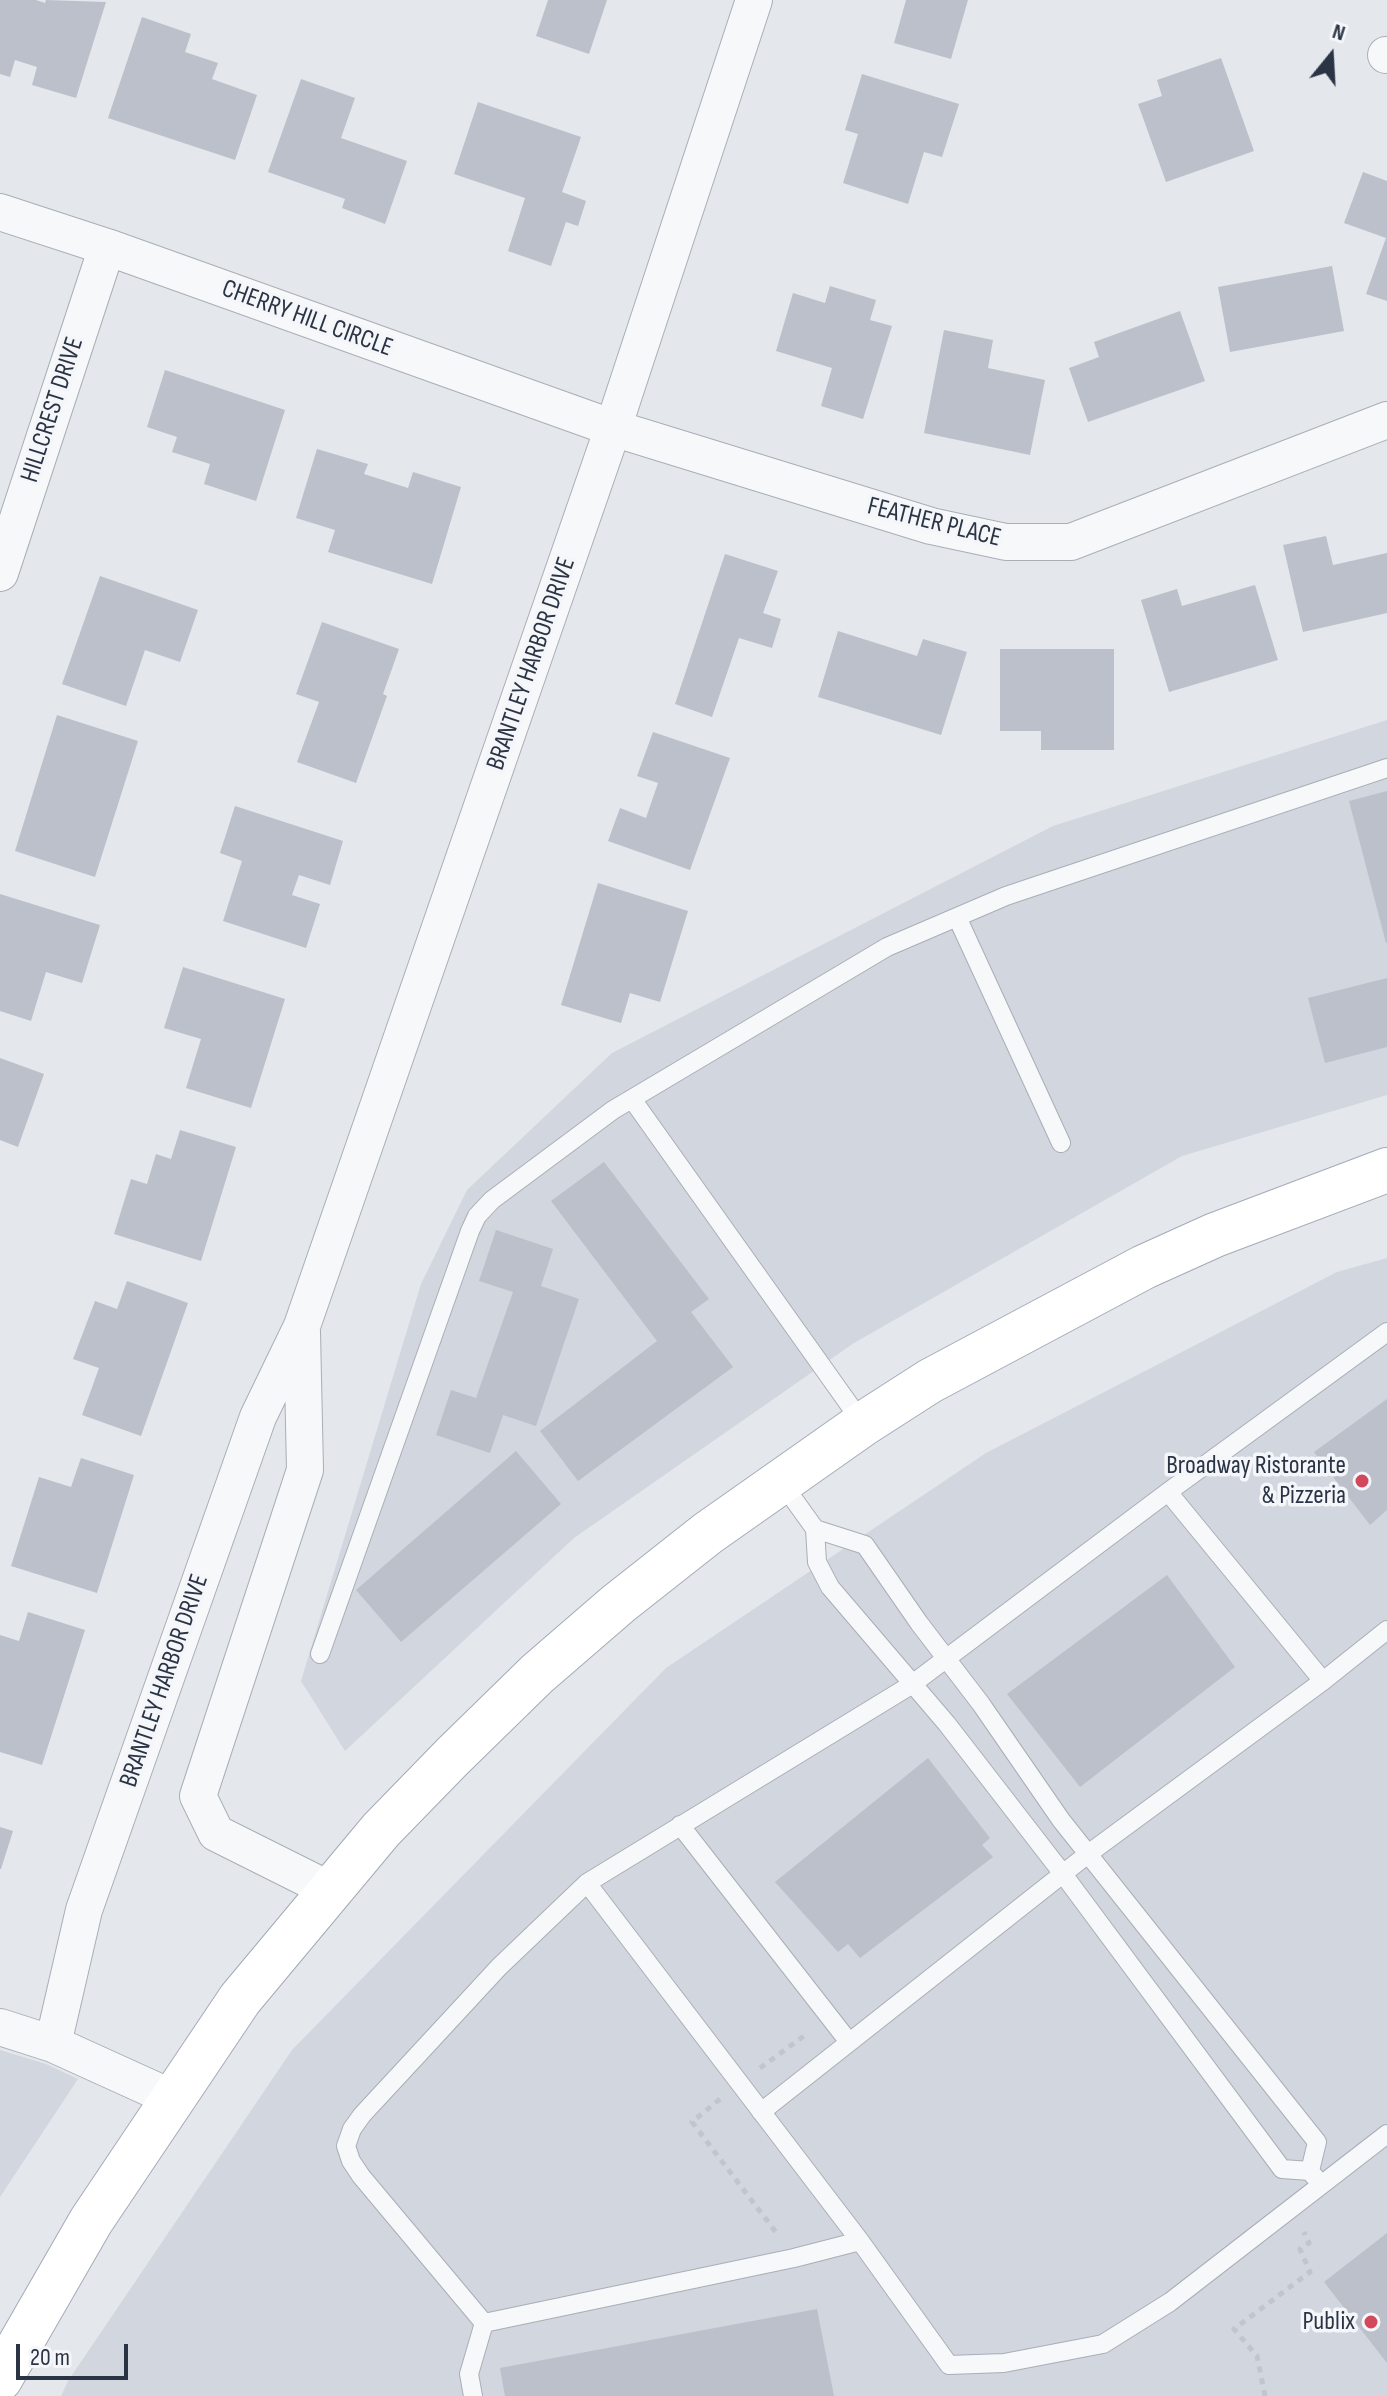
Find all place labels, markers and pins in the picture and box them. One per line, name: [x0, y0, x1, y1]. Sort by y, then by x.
place label: Broadway Ristorante & Pizzeria: [1166, 1450, 1346, 1512]
marker: Broadway Ristorante & Pizzeria: [1353, 1472, 1371, 1490]
place label: Publix: [1302, 2306, 1355, 2338]
marker: Publix: [1362, 2313, 1380, 2331]

